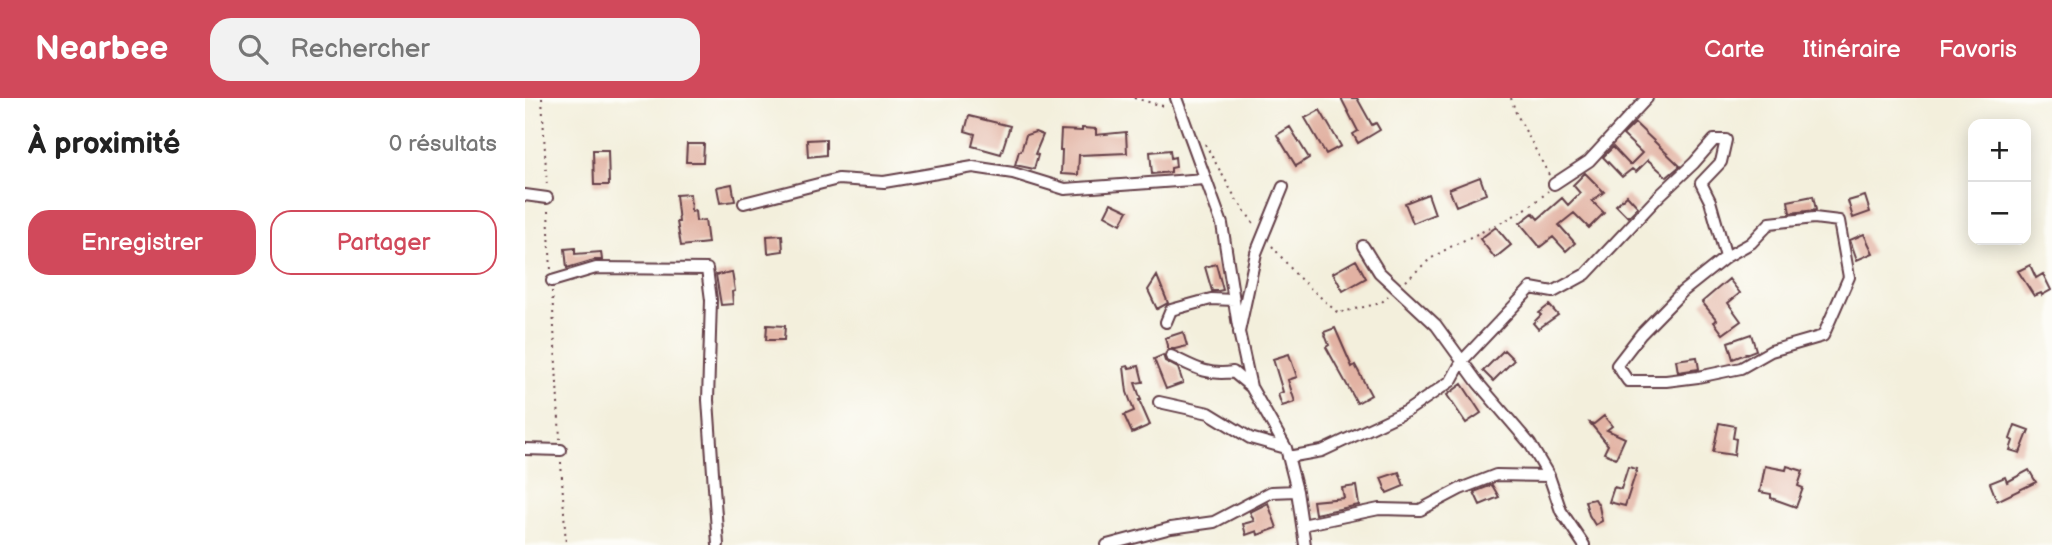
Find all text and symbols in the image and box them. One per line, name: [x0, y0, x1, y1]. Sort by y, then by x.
search box: [210, 18, 700, 81]
text: Nearbee: [35, 29, 168, 69]
icon: search: [234, 30, 272, 68]
text: Rechercher: [290, 34, 430, 65]
text: Carte: [1704, 35, 1765, 64]
text: Itinéraire: [1803, 35, 1901, 64]
text: Favoris: [1939, 35, 2017, 64]
map controls: [1968, 119, 2031, 245]
button: +: [1968, 119, 2031, 182]
text: À proximité: [28, 126, 180, 162]
text: 0 résultats: [389, 130, 497, 158]
button: −: [1968, 182, 2031, 245]
button: Enregistrer: [28, 210, 256, 275]
button: Partager: [270, 210, 497, 275]

